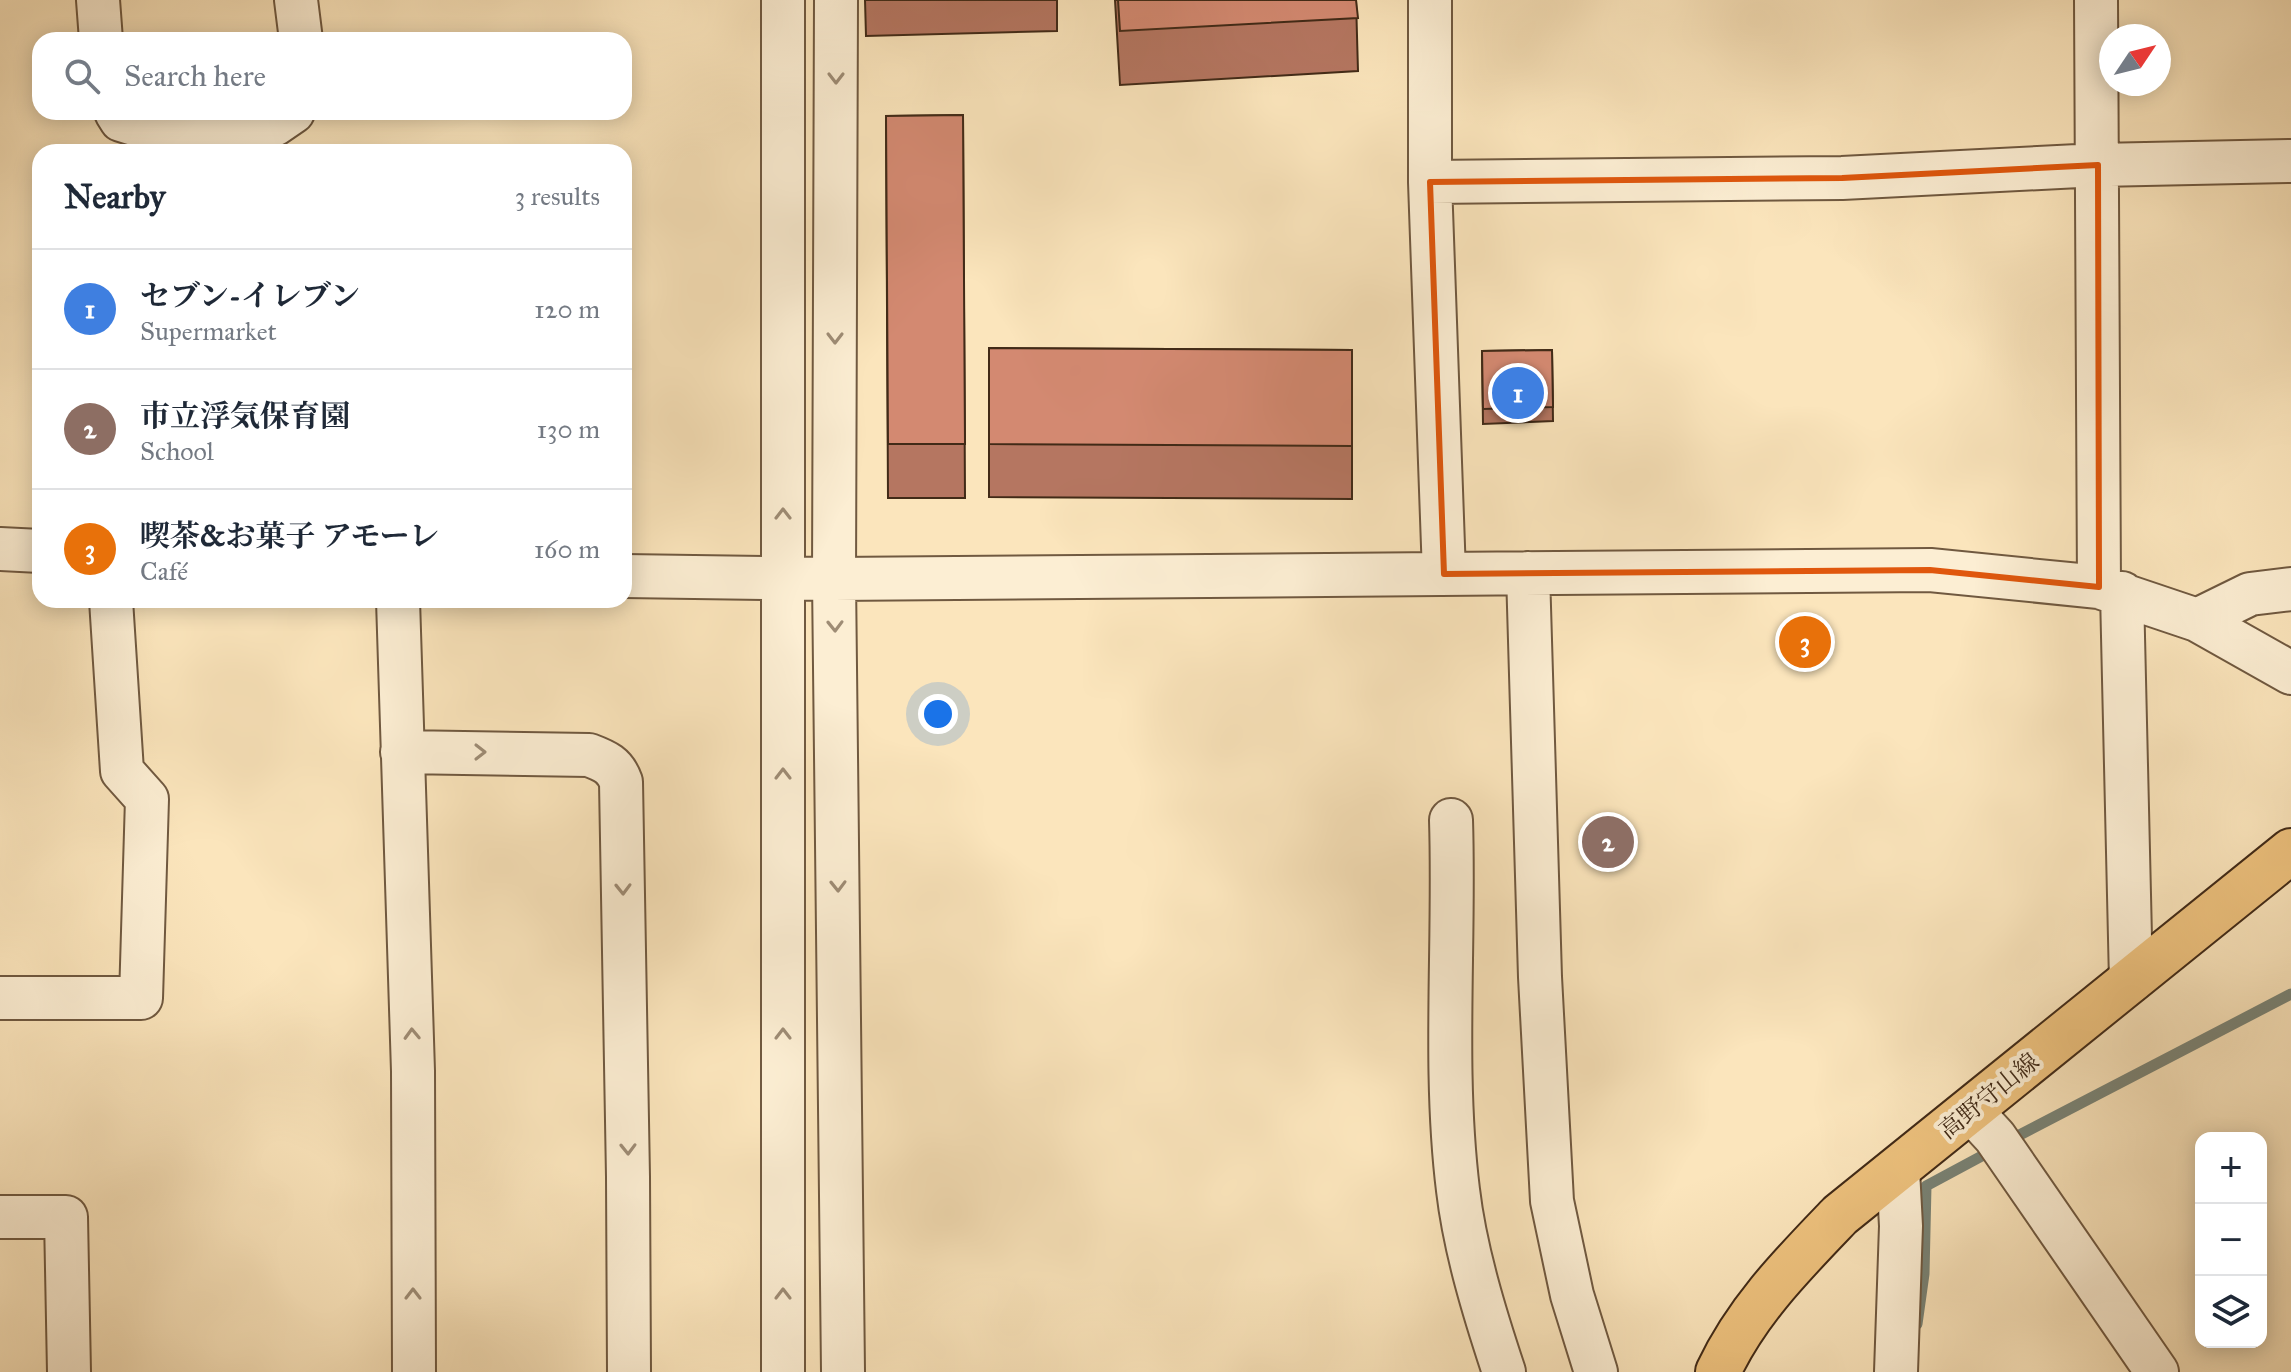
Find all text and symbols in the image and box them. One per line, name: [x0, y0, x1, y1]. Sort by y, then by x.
north arrow: [2099, 24, 2171, 96]
search box: [32, 32, 632, 120]
icon: search: [60, 54, 104, 98]
text: Search here: [124, 58, 266, 94]
one-way arrow: [827, 72, 845, 85]
text: Nearby: [64, 176, 166, 217]
text: 3 results: [515, 180, 600, 212]
text: セブン-イレブン: [140, 278, 360, 314]
text: 1: [85, 293, 95, 325]
text: 120 m: [534, 293, 600, 325]
text: Supermarket: [140, 315, 277, 347]
one-way arrow: [826, 332, 844, 345]
pin: 1: [1492, 363, 1544, 423]
text: 市立浮気保育園: [140, 398, 350, 434]
text: 2: [84, 413, 96, 445]
text: 130 m: [537, 413, 600, 445]
text: School: [140, 435, 214, 467]
one-way arrow: [774, 507, 792, 520]
text: 喫茶&お菓子 アモーレ: [140, 518, 439, 554]
text: 3: [85, 533, 95, 565]
text: 160 m: [534, 533, 600, 565]
text: Café: [140, 555, 188, 587]
pin: 3: [1779, 612, 1831, 672]
one-way arrow: [826, 620, 844, 633]
your location: [918, 694, 958, 734]
one-way arrow: [474, 743, 487, 761]
one-way arrow: [774, 767, 792, 780]
pin: 2: [1582, 812, 1634, 872]
one-way arrow: [829, 880, 846, 893]
one-way arrow: [614, 883, 631, 896]
one-way arrow: [403, 1027, 420, 1040]
one-way arrow: [774, 1027, 792, 1040]
street label: 高野守山線: [1933, 1047, 2045, 1145]
map controls: [2195, 1132, 2267, 1348]
button: +: [2195, 1132, 2267, 1204]
one-way arrow: [619, 1143, 636, 1156]
button: −: [2195, 1204, 2267, 1276]
button: layers: [2195, 1276, 2267, 1348]
one-way arrow: [404, 1287, 422, 1300]
one-way arrow: [774, 1287, 792, 1300]

